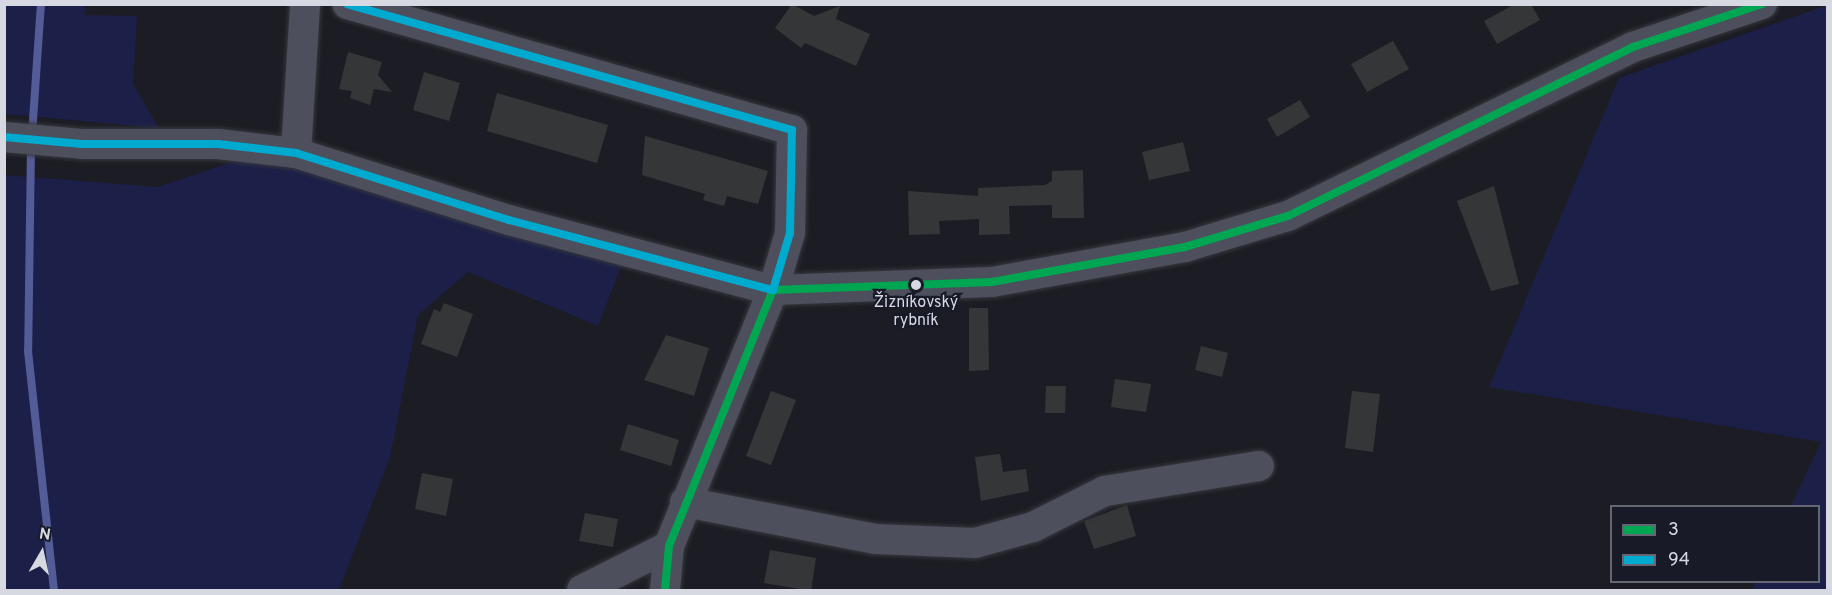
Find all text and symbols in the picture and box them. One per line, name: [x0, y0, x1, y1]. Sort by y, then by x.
marker: Žizníkovský rybník: [910, 279, 922, 291]
place label: Žizníkovský rybník: [874, 293, 958, 331]
legend: [1610, 505, 1820, 583]
text: 3: [1668, 519, 1679, 542]
north arrow: [12, 523, 72, 583]
text: N: [38, 524, 52, 546]
text: 94: [1668, 549, 1690, 572]

